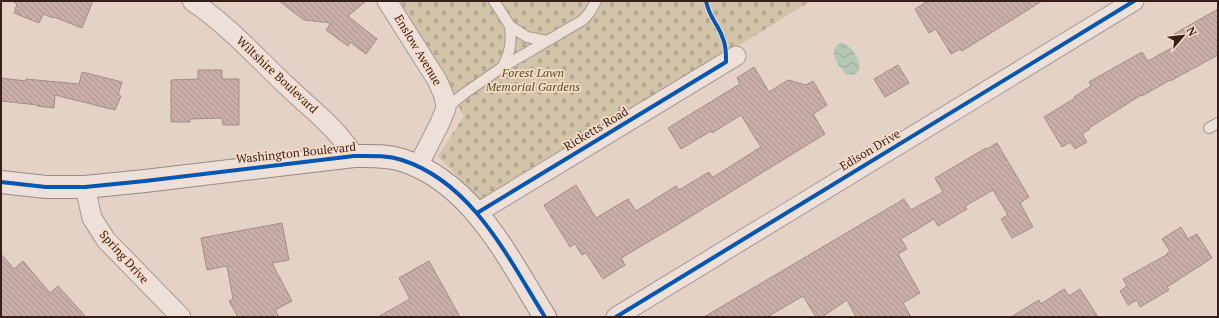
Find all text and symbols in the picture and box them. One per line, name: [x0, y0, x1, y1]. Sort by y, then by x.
street label: Enslow Avenue: [391, 12, 445, 88]
north arrow: [1163, 16, 1203, 56]
text: N: [1184, 24, 1200, 39]
street label: Wiltshire Boulevard: [233, 33, 321, 117]
park label: Forest Lawn Memorial Gardens: [485, 65, 580, 94]
street label: Ricketts Road: [561, 103, 631, 154]
street label: Edison Drive: [837, 126, 903, 173]
street label: Washington Boulevard: [235, 139, 357, 166]
street label: Spring Drive: [97, 227, 152, 286]

